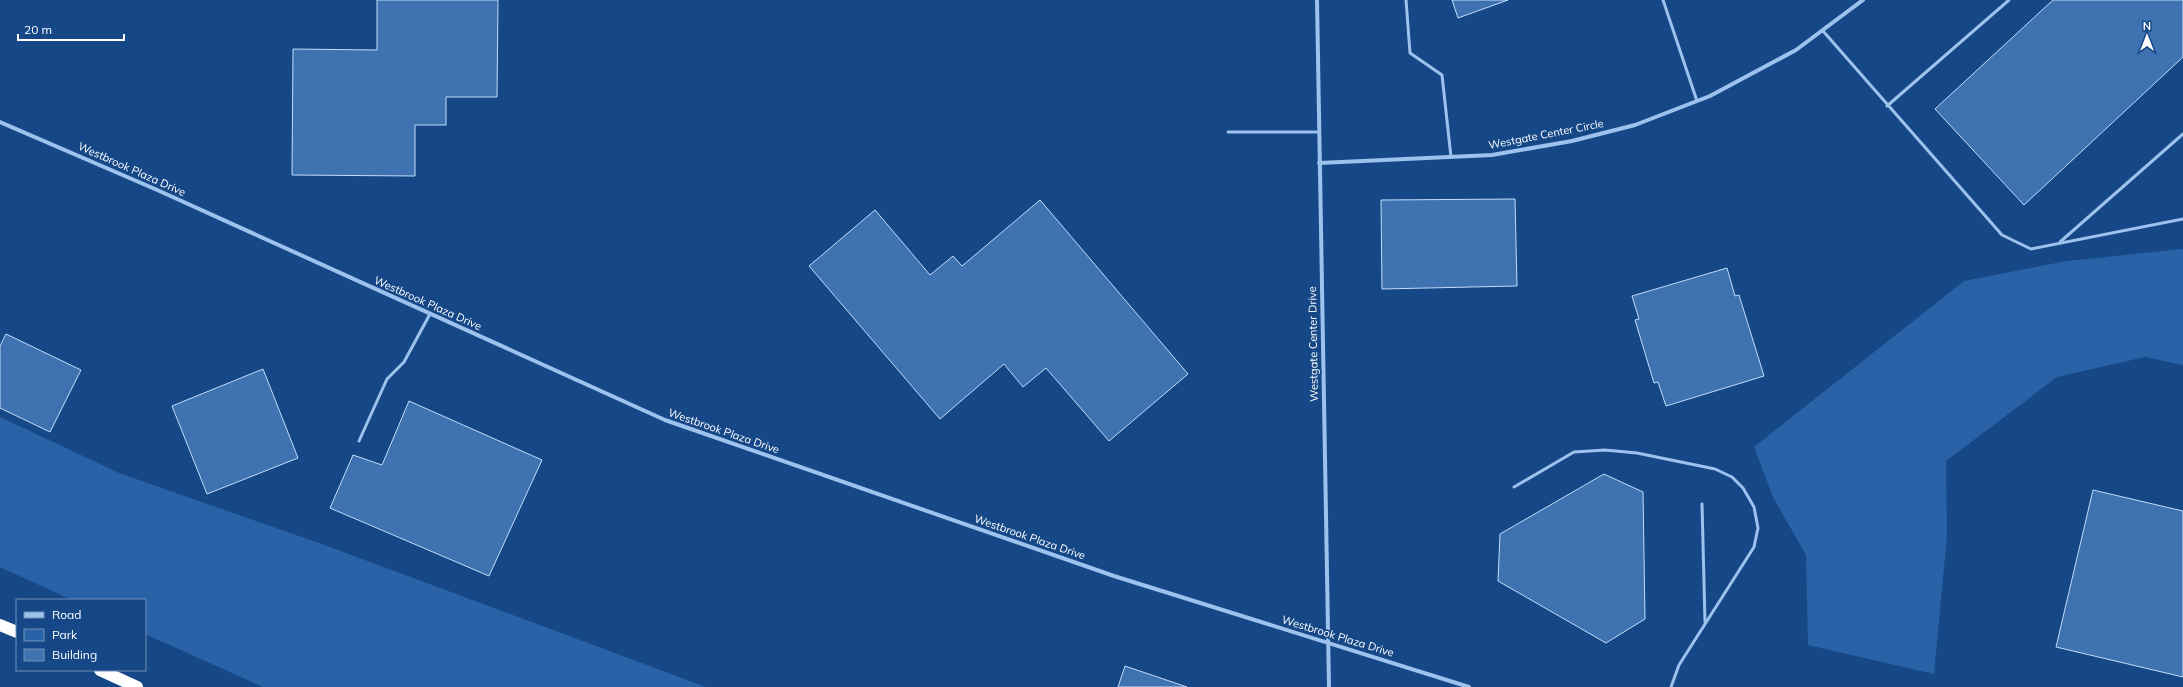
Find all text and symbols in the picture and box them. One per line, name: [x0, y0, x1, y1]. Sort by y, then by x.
scale bar: [18, 16, 124, 42]
north arrow: [2127, 16, 2167, 56]
text: N: [2143, 19, 2151, 33]
text: 20 m: [24, 22, 52, 37]
street label: Westgate Center Circle: [1487, 116, 1605, 152]
street label: Westbrook Plaza Drive: [76, 139, 188, 199]
street label: Westbrook Plaza Drive: [372, 273, 484, 333]
street label: Westgate Center Drive: [1305, 286, 1321, 402]
street label: Westbrook Plaza Drive: [667, 405, 781, 457]
street label: Westbrook Plaza Drive: [973, 511, 1087, 563]
legend: [16, 599, 146, 671]
text: Road: [52, 607, 81, 622]
street label: Westbrook Plaza Drive: [1280, 612, 1396, 660]
text: Park: [52, 627, 78, 642]
text: Building: [52, 647, 97, 662]

